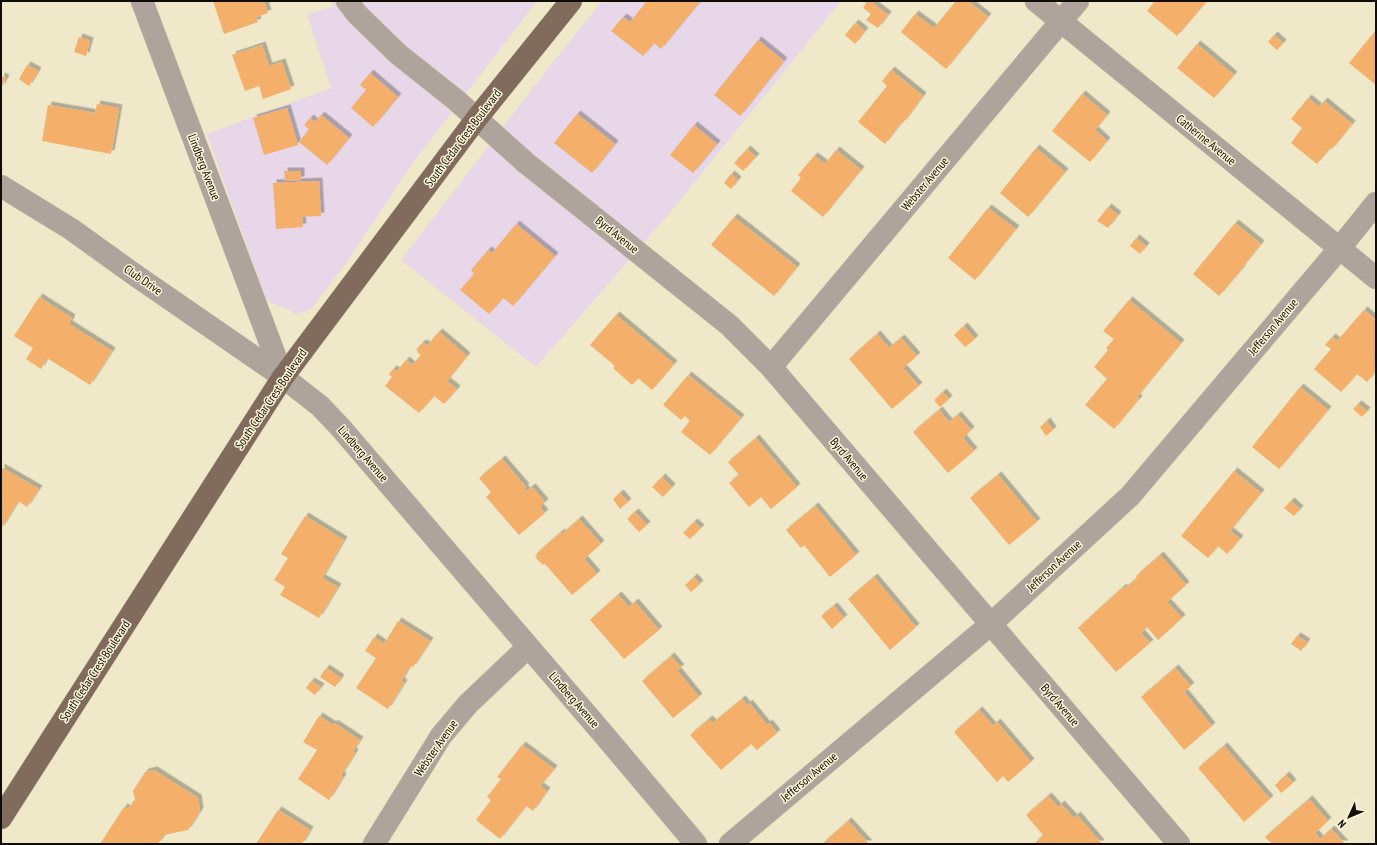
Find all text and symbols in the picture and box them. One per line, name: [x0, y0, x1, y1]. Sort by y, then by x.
street label: South Cedar Crest Boulevard: [421, 86, 504, 189]
street label: Catherine Avenue: [1173, 111, 1239, 168]
street label: Lindberg Avenue: [185, 132, 224, 202]
street label: Webster Avenue: [898, 154, 952, 214]
street label: Byrd Avenue: [593, 213, 642, 257]
street label: Club Drive: [121, 261, 165, 298]
street label: Jefferson Avenue: [1244, 295, 1301, 359]
street label: South Cedar Crest Boulevard: [231, 346, 310, 452]
street label: Lindberg Avenue: [335, 423, 392, 485]
street label: Byrd Avenue: [827, 434, 872, 483]
street label: Jefferson Avenue: [1022, 537, 1084, 595]
street label: South Cedar Crest Boulevard: [56, 617, 133, 724]
street label: Lindberg Avenue: [546, 669, 603, 731]
street label: Byrd Avenue: [1038, 680, 1083, 729]
street label: Webster Avenue: [411, 716, 461, 779]
street label: Jefferson Avenue: [777, 749, 840, 805]
north arrow: [1329, 797, 1369, 837]
text: N: [1335, 817, 1349, 831]

